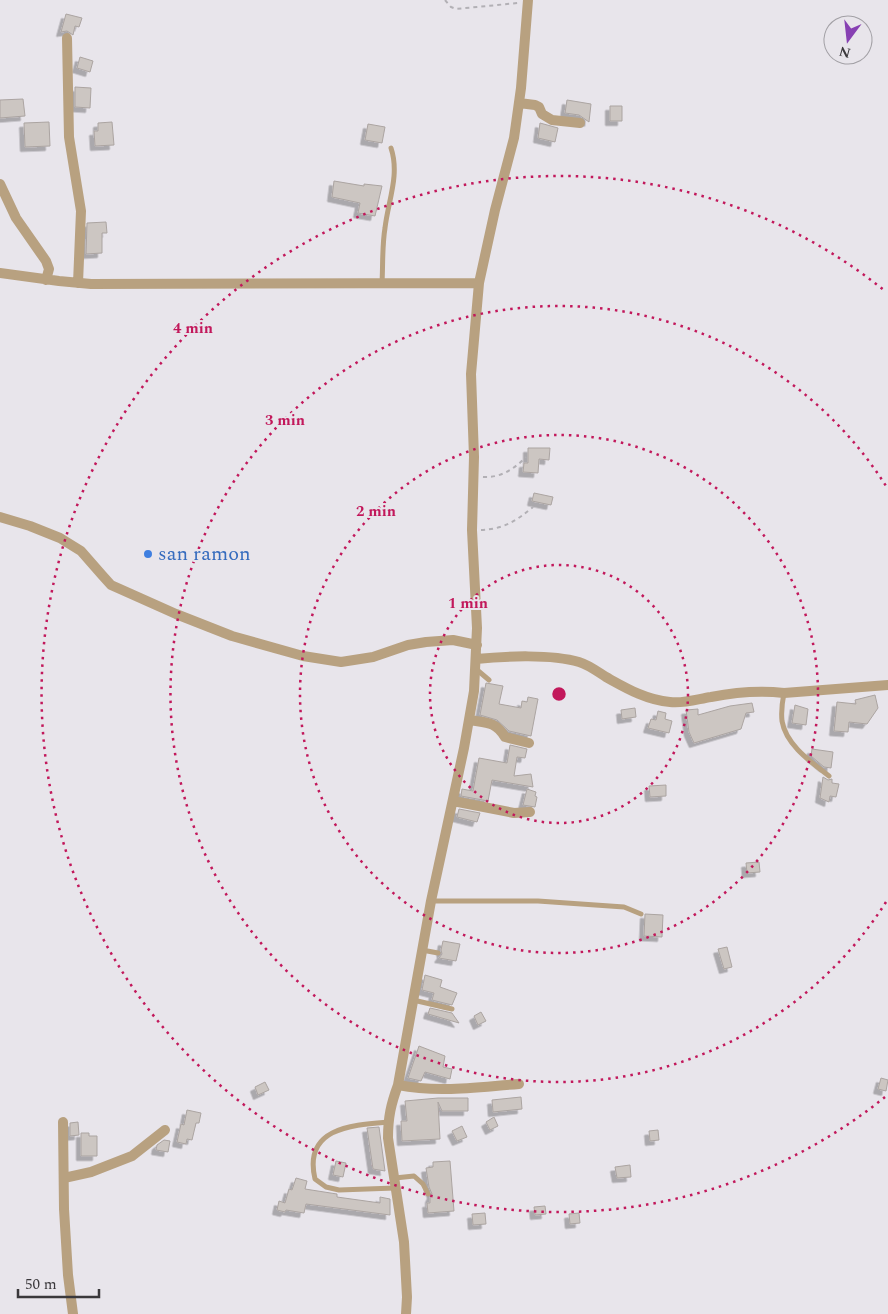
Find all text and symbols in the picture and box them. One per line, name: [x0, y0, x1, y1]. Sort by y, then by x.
north arrow: [823, 15, 873, 65]
text: N: [837, 40, 853, 64]
text: 4 min: [173, 317, 213, 340]
text: 3 min: [265, 409, 305, 432]
text: 2 min: [356, 500, 396, 523]
place label: san ramon: [158, 539, 251, 569]
marker: san ramon: [142, 548, 154, 560]
text: 1 min: [448, 592, 488, 615]
centre of rings: [550, 685, 568, 703]
scale bar: [18, 1266, 99, 1298]
text: 50 m: [25, 1273, 57, 1296]

